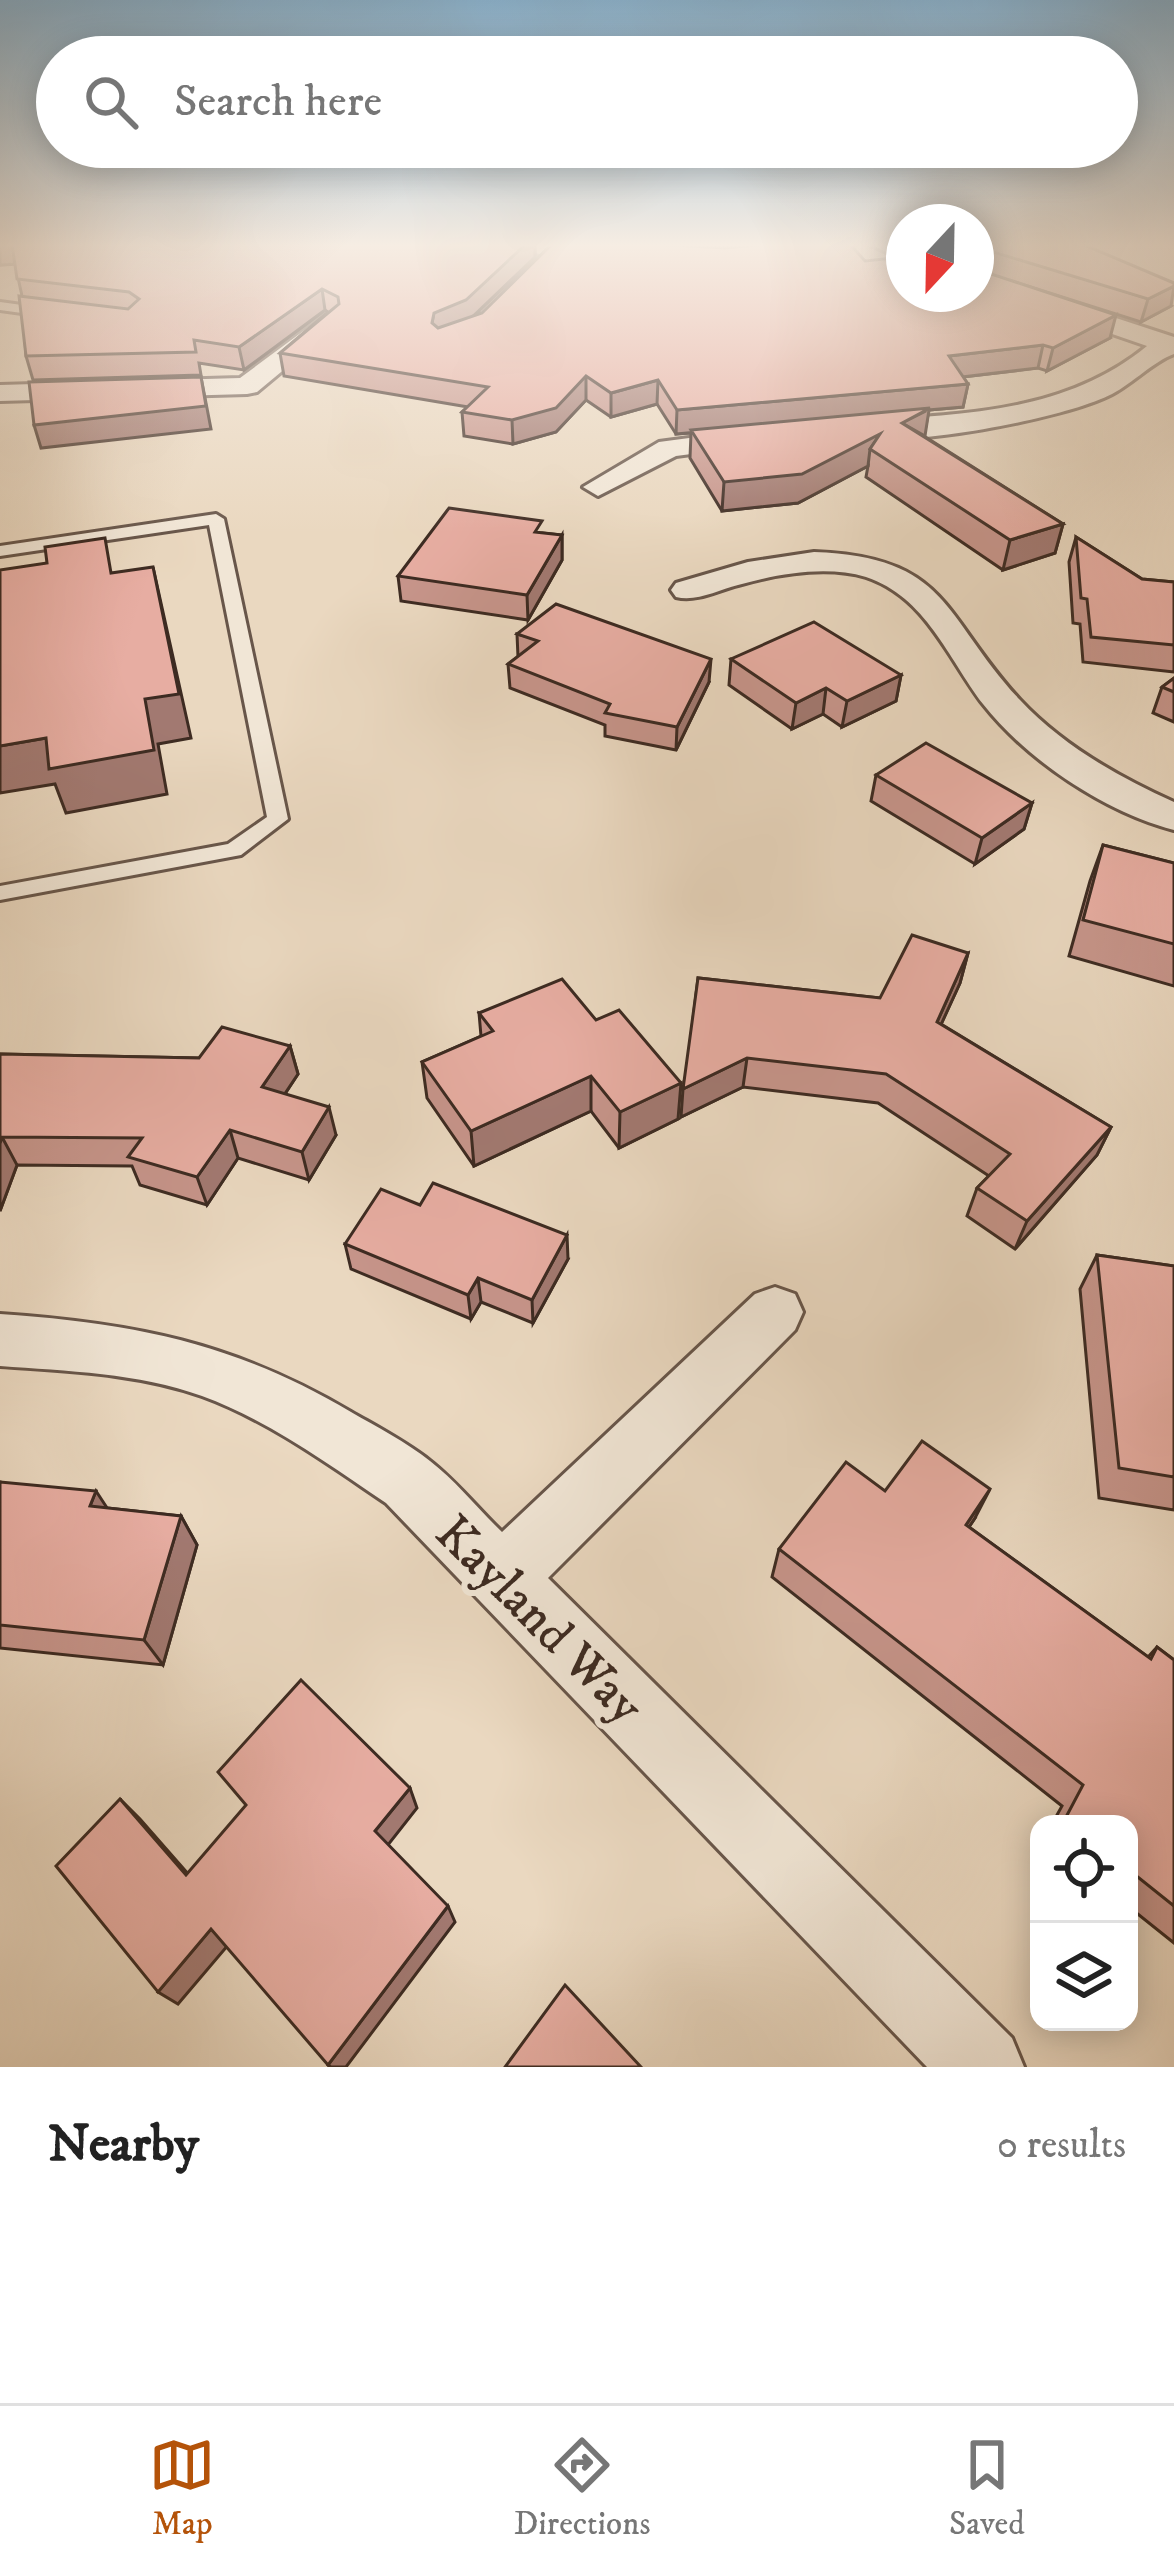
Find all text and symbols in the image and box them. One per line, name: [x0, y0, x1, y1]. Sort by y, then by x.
search box: [36, 36, 1138, 168]
icon: search: [78, 69, 144, 135]
text: Search here: [174, 74, 382, 130]
north arrow: [886, 204, 994, 312]
street label: Kayland Way: [421, 1502, 657, 1739]
map controls: [1030, 1815, 1138, 2031]
button: locate: [1030, 1815, 1138, 1923]
button: layers: [1030, 1923, 1138, 2031]
text: Nearby: [48, 2113, 199, 2177]
text: 0 results: [997, 2121, 1126, 2170]
tab: Map: [149, 2432, 215, 2545]
tab: Directions: [514, 2432, 650, 2545]
tab: Saved: [949, 2432, 1025, 2545]

